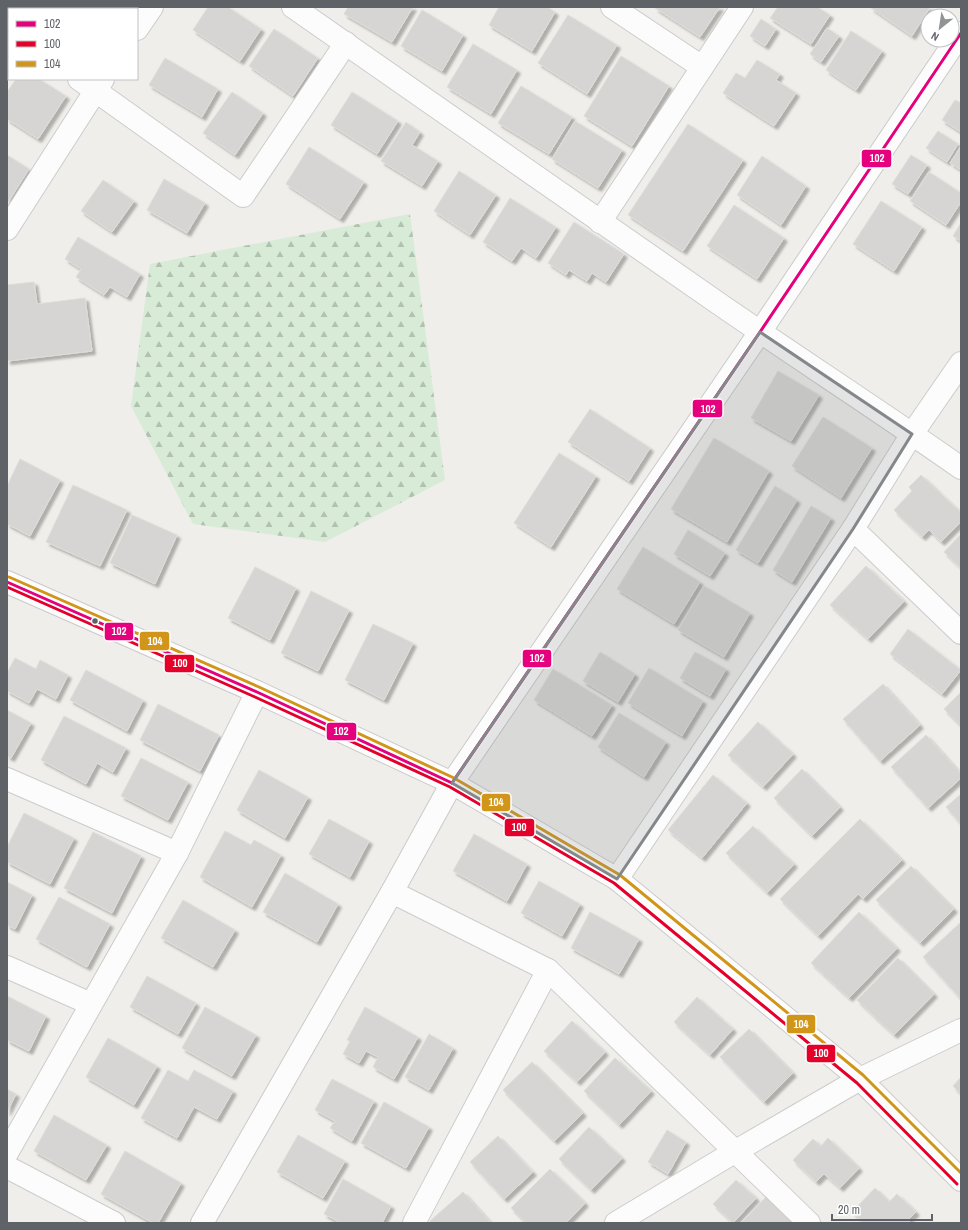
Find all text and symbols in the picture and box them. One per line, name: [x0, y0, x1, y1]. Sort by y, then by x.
legend: [8, 8, 138, 80]
north arrow: [920, 8, 960, 48]
text: 102: [44, 16, 60, 32]
text: N: [929, 29, 941, 44]
text: 100: [44, 36, 60, 52]
text: 104: [44, 56, 61, 72]
line badge: 102: [861, 149, 892, 168]
text: 102: [869, 151, 885, 165]
line badge: 102: [692, 399, 723, 418]
text: 102: [700, 402, 716, 416]
unlabelled marker: [90, 616, 100, 626]
line badge: 102: [104, 622, 134, 641]
text: 102: [111, 624, 127, 638]
line badge: 104: [139, 631, 170, 651]
text: 104: [147, 634, 163, 648]
line badge: 102: [522, 649, 552, 668]
text: 102: [529, 651, 545, 665]
line badge: 100: [164, 654, 195, 673]
text: 100: [172, 656, 188, 670]
line badge: 102: [326, 722, 357, 741]
text: 102: [333, 724, 349, 738]
line badge: 104: [481, 793, 511, 812]
text: 104: [488, 795, 504, 809]
line badge: 100: [504, 818, 535, 837]
text: 100: [511, 820, 527, 834]
line badge: 104: [786, 1014, 816, 1034]
text: 104: [793, 1017, 809, 1031]
line badge: 100: [806, 1044, 836, 1063]
text: 100: [813, 1046, 829, 1060]
scale bar: [832, 1196, 932, 1222]
text: 20 m: [838, 1202, 860, 1218]

